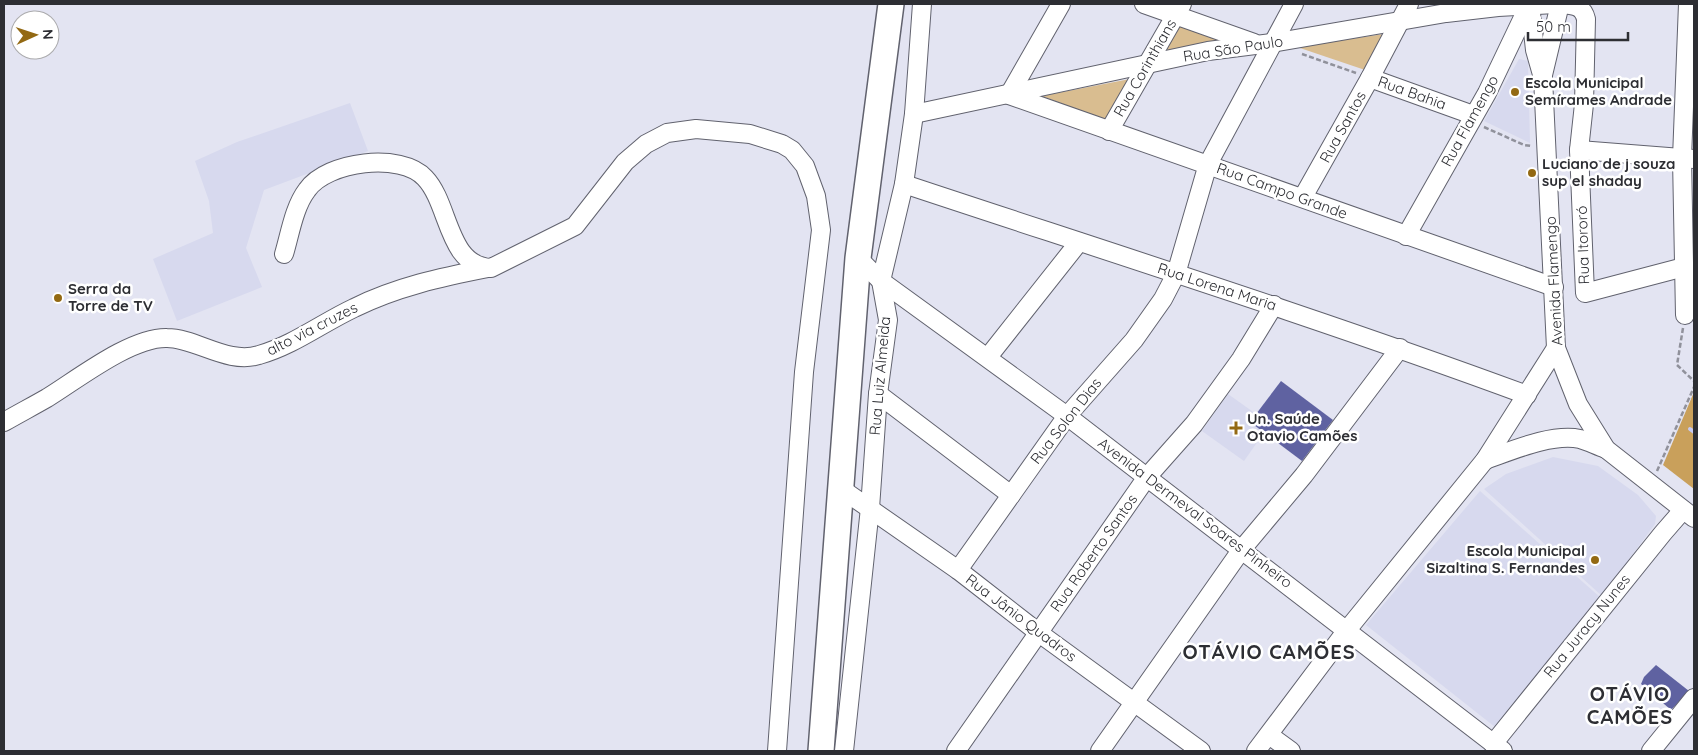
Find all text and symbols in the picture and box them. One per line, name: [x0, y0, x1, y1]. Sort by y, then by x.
north arrow: [10, 10, 60, 60]
scale bar: [1528, 10, 1628, 42]
street label: Rua Corinthians: [1109, 15, 1180, 120]
text: 50 m: [1536, 17, 1571, 36]
text: N: [39, 29, 57, 40]
street label: Rua São Paulo: [1182, 31, 1284, 66]
street label: Rua Bahia: [1375, 71, 1449, 114]
street label: Rua Flamengo: [1437, 72, 1503, 170]
place label: Escola Municipal Semírames Andrade: [1525, 73, 1672, 109]
marker: Escola Municipal Semírames Andrade: [1509, 86, 1521, 98]
street label: Rua Santos: [1315, 88, 1370, 166]
place label: Luciano de j souza sup el shaday: [1542, 154, 1675, 190]
street label: Rua Campo Grande: [1214, 158, 1350, 223]
marker: Luciano de j souza sup el shaday: [1526, 167, 1538, 179]
street label: Rua Itororó: [1572, 205, 1593, 285]
street label: Avenida Flamengo: [1541, 216, 1566, 346]
street label: Rua Lorena Maria: [1155, 258, 1279, 315]
place label: Serra da Torre de TV: [68, 279, 153, 315]
marker: Serra da Torre de TV: [52, 292, 64, 304]
street label: alto via cruzes: [263, 297, 360, 360]
street label: Rua Luiz Almeida: [865, 316, 894, 436]
street label: Rua Solon Dias: [1026, 374, 1105, 468]
place label: Un. Saúde Otavio Camões: [1247, 409, 1357, 445]
marker: Un. Saúde Otavio Camões: [1229, 421, 1243, 435]
street label: Avenida Dermeval Soares Pinheiro: [1094, 433, 1296, 592]
street label: Rua Roberto Santos: [1046, 490, 1141, 615]
place label: Escola Municipal Sizaltina S. Fernandes: [1426, 541, 1585, 577]
marker: Escola Municipal Sizaltina S. Fernandes: [1589, 554, 1601, 566]
street label: Rua Jânio Quadros: [962, 570, 1081, 666]
street label: Rua Juracy Nunes: [1539, 570, 1634, 681]
district label: OTÁVIO CAMÕES: [1182, 639, 1356, 664]
district label: OTÁVIO CAMÕES: [1587, 681, 1673, 729]

